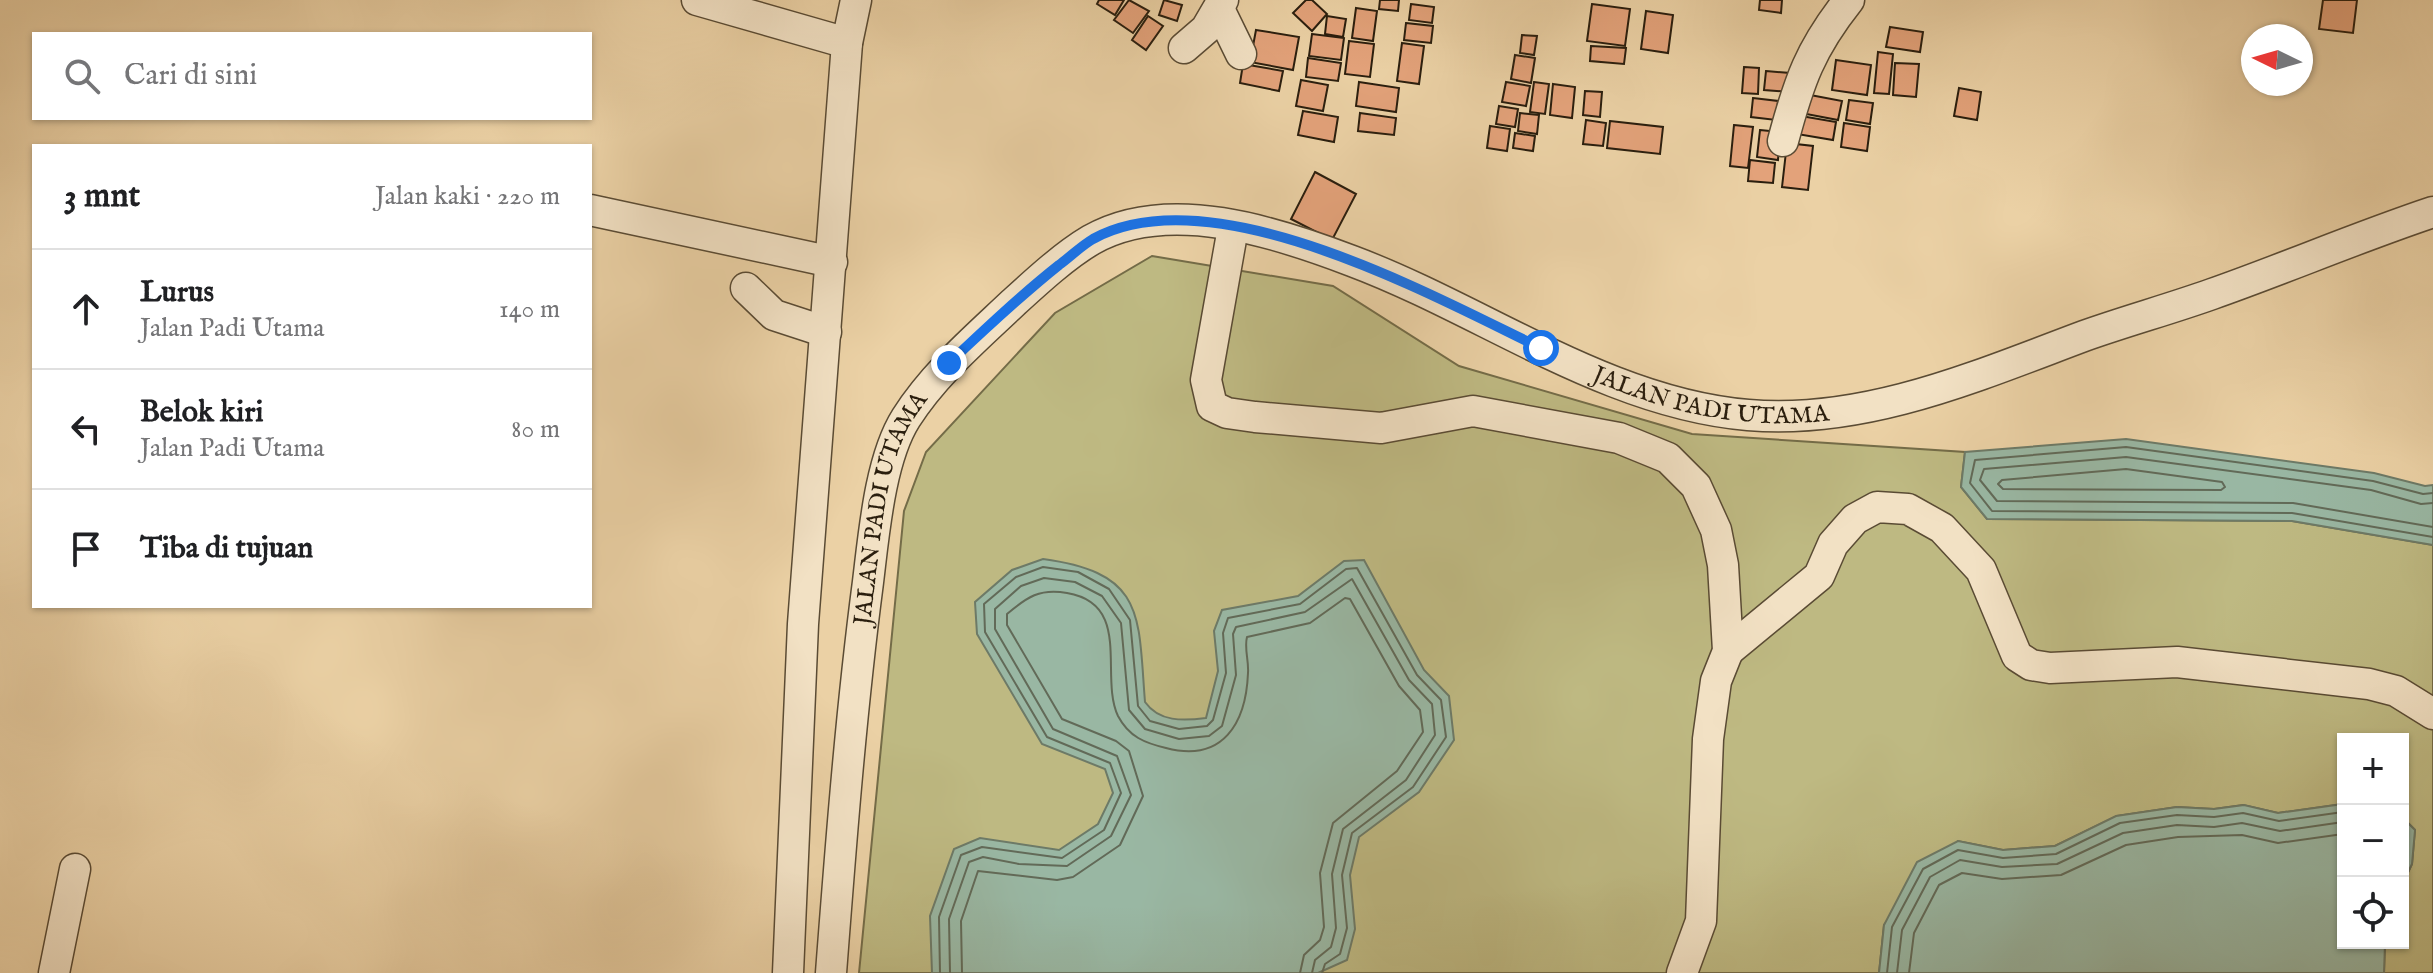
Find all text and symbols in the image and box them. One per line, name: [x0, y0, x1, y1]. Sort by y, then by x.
north arrow: [2241, 24, 2313, 96]
search box: [32, 32, 592, 120]
icon: search: [60, 54, 104, 98]
text: Cari di sini: [124, 57, 257, 95]
text: 3 mnt: [64, 175, 140, 218]
text: Jalan kaki · 220 m: [375, 180, 560, 213]
text: Lurus: [140, 274, 214, 312]
icon: ahead: [64, 287, 108, 331]
text: 140 m: [499, 293, 560, 326]
text: Jalan Padi Utama: [140, 312, 325, 345]
route start: [1523, 330, 1559, 366]
route end: [931, 345, 967, 381]
street label: JALAN PADI UTAMA: [1585, 358, 1831, 432]
street label: JALAN PADI UTAMA: [847, 385, 935, 630]
text: Belok kiri: [140, 394, 263, 432]
icon: left: [64, 407, 108, 451]
text: 80 m: [511, 413, 560, 446]
text: Jalan Padi Utama: [140, 432, 325, 465]
icon: arrive: [64, 527, 108, 571]
text: Tiba di tujuan: [140, 530, 313, 568]
map controls: [2337, 733, 2409, 949]
button: +: [2337, 733, 2409, 805]
button: −: [2337, 805, 2409, 877]
button: locate: [2337, 877, 2409, 949]

